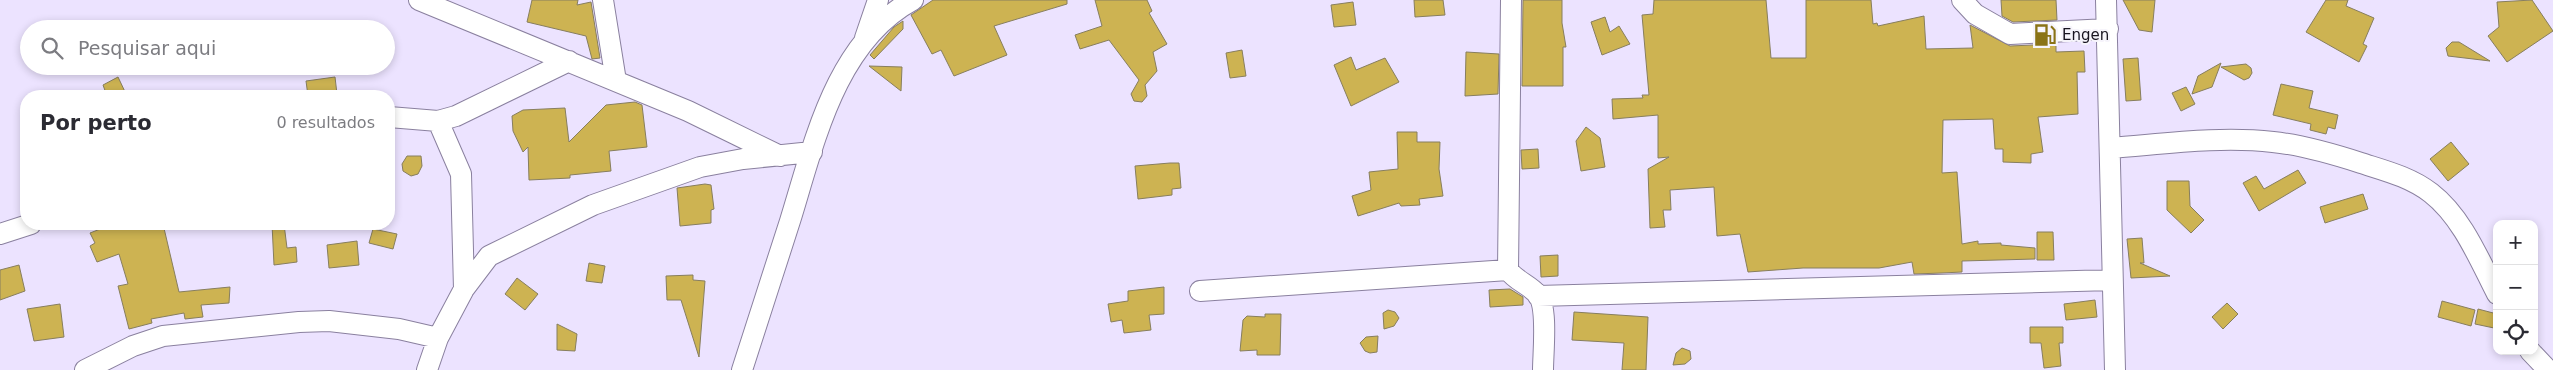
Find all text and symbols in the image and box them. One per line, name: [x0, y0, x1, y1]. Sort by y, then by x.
search box: [20, 20, 395, 75]
fuel station icon: Engen: [2032, 22, 2058, 48]
place label: Engen: [2062, 26, 2109, 44]
icon: search: [38, 34, 66, 62]
text: Pesquisar aqui: [78, 37, 216, 59]
text: Por perto: [40, 111, 152, 135]
text: 0 resultados: [276, 113, 375, 132]
map controls: [2493, 220, 2538, 355]
button: +: [2493, 220, 2538, 265]
button: −: [2493, 265, 2538, 310]
button: locate: [2493, 310, 2538, 355]

